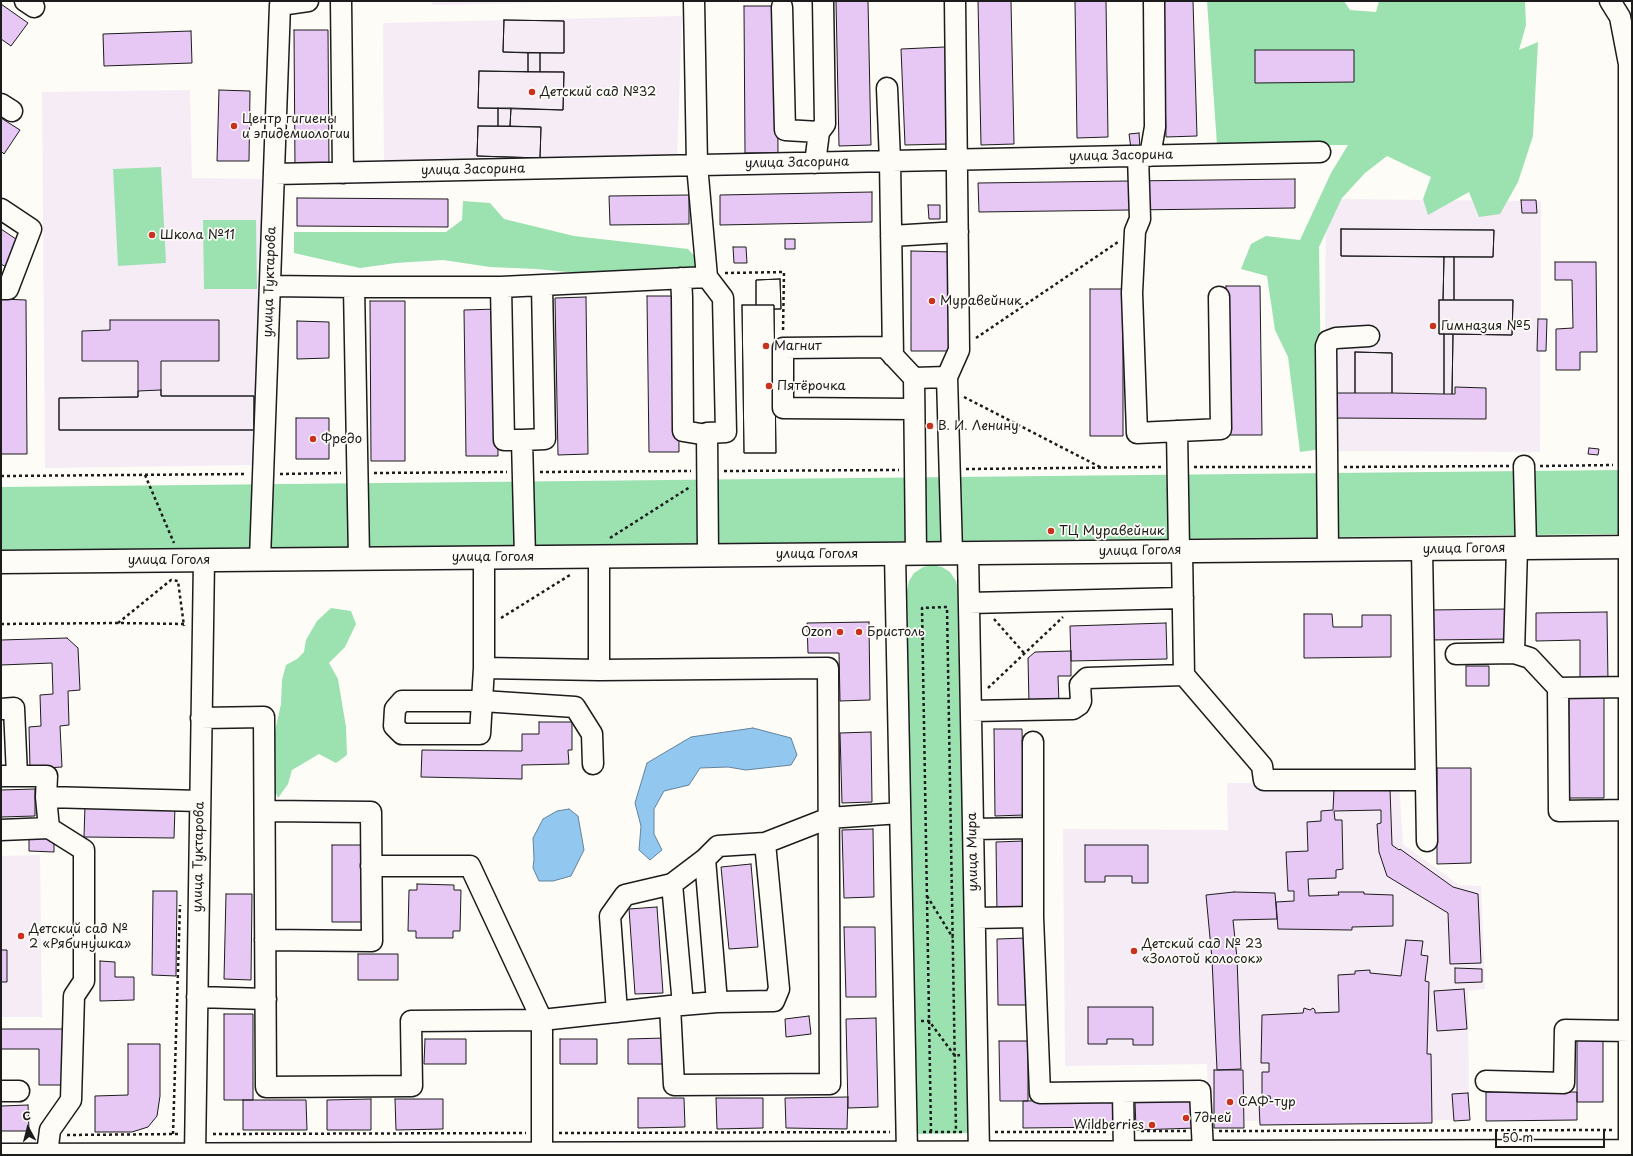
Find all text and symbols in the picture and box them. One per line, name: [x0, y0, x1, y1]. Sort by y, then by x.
place label: Детский сад №32: [540, 84, 656, 100]
marker: Детский сад №32: [527, 87, 537, 97]
place label: Центр гигиены и эпидемиологии: [242, 111, 350, 142]
marker: Центр гигиены и эпидемиологии: [229, 121, 239, 131]
street label: улица Засорина: [1069, 147, 1173, 165]
street label: улица Засорина: [745, 154, 849, 172]
street label: улица Засорина: [421, 161, 525, 179]
street label: улица Туктарова: [260, 226, 280, 338]
place label: Школа №11: [160, 227, 235, 243]
marker: Школа №11: [147, 230, 157, 240]
place label: Муравейник: [940, 293, 1022, 309]
marker: Муравейник: [927, 296, 937, 306]
place label: Гимназия №5: [1441, 318, 1531, 334]
marker: Гимназия №5: [1428, 321, 1438, 331]
place label: Магнит: [774, 338, 822, 354]
marker: Магнит: [761, 341, 771, 351]
place label: Пятёрочка: [777, 378, 846, 394]
marker: Пятёрочка: [764, 381, 774, 391]
place label: В. И. Ленину: [938, 418, 1019, 434]
marker: В. И. Ленину: [925, 421, 935, 431]
place label: Фредо: [321, 431, 362, 447]
marker: Фредо: [308, 434, 318, 444]
place label: ТЦ Муравейник: [1059, 523, 1165, 539]
marker: ТЦ Муравейник: [1046, 526, 1056, 536]
street label: улица Гоголя: [1422, 540, 1506, 558]
street label: улица Гоголя: [1098, 542, 1182, 560]
street label: улица Гоголя: [776, 546, 858, 562]
street label: улица Гоголя: [452, 549, 534, 565]
street label: улица Гоголя: [128, 552, 210, 568]
place label: Ozon: [801, 624, 832, 640]
place label: Бристоль: [867, 624, 925, 640]
marker: Ozon: [835, 627, 845, 637]
marker: Бристоль: [854, 627, 864, 637]
street label: улица Туктарова: [190, 801, 208, 913]
street label: улица Мира: [965, 812, 981, 892]
place label: Детский сад № 2 «Рябинушка»: [29, 921, 131, 952]
marker: Детский сад № 2 «Рябинушка»: [16, 931, 26, 941]
place label: Детский сад № 23 «Золотой колосок»: [1142, 936, 1263, 967]
marker: Детский сад № 23 «Золотой колосок»: [1129, 946, 1139, 956]
place label: САФ-тур: [1238, 1094, 1296, 1110]
marker: САФ-тур: [1225, 1097, 1235, 1107]
text: С: [21, 1107, 32, 1125]
north arrow: [8, 1108, 48, 1148]
place label: 7дней: [1194, 1110, 1232, 1126]
marker: 7дней: [1181, 1113, 1191, 1123]
place label: Wildberries: [1073, 1117, 1144, 1133]
marker: Wildberries: [1147, 1120, 1157, 1130]
scale bar: [1497, 1122, 1607, 1148]
text: 50 m: [1502, 1128, 1533, 1146]

